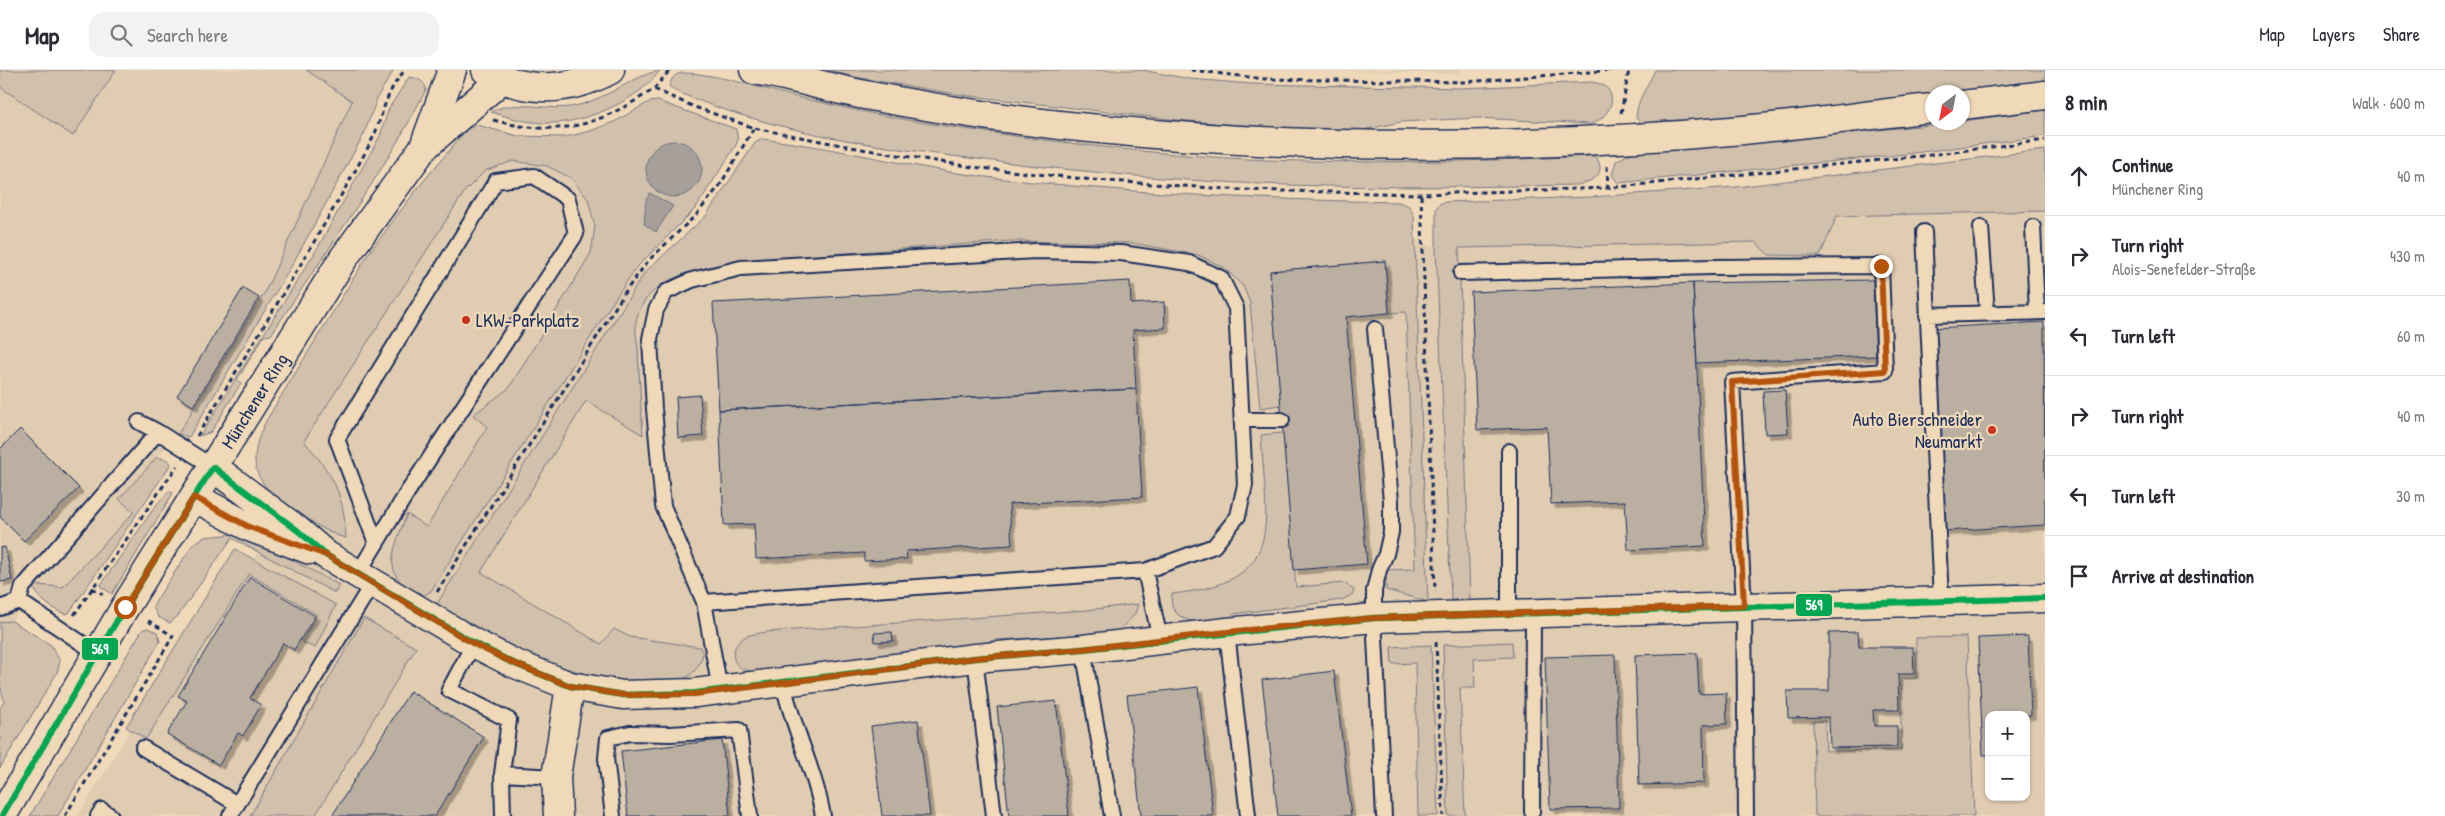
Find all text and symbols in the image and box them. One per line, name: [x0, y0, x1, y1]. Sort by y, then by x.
search box: [89, 12, 439, 57]
text: Map: [25, 19, 59, 51]
icon: search: [107, 21, 135, 49]
text: Search here: [147, 22, 228, 48]
text: Map: [2259, 22, 2285, 47]
text: Layers: [2313, 22, 2355, 47]
text: Share: [2383, 22, 2420, 47]
north arrow: [1925, 85, 1970, 130]
text: 8 min: [2065, 88, 2107, 117]
text: Walk · 600 m: [2352, 92, 2425, 114]
text: Continue: [2112, 152, 2173, 178]
icon: ahead: [2065, 162, 2093, 190]
text: 40 m: [2397, 165, 2425, 187]
text: Münchener Ring: [2112, 178, 2203, 200]
text: Turn right: [2112, 232, 2183, 258]
icon: right: [2065, 242, 2093, 270]
text: 430 m: [2390, 245, 2425, 267]
route end: [1870, 255, 1893, 278]
text: Alois-Senefelder-Straße: [2112, 258, 2256, 280]
place label: LKW-Parkplatz: [476, 307, 579, 333]
marker: LKW-Parkplatz: [460, 314, 472, 326]
icon: left: [2065, 322, 2093, 350]
text: Turn left: [2112, 323, 2175, 349]
text: 60 m: [2397, 325, 2425, 347]
street label: Münchener Ring: [215, 348, 294, 453]
icon: right: [2065, 402, 2093, 430]
text: Turn right: [2112, 403, 2183, 429]
text: 40 m: [2397, 405, 2425, 427]
place label: Auto Bierschneider Neumarkt: [1852, 406, 1983, 454]
marker: Auto Bierschneider Neumarkt: [1986, 424, 1998, 436]
icon: left: [2065, 482, 2093, 510]
text: Turn left: [2112, 483, 2175, 509]
text: 30 m: [2396, 485, 2425, 507]
icon: arrive: [2065, 562, 2093, 590]
text: Arrive at destination: [2112, 563, 2254, 589]
line badge: 569: [1795, 593, 1833, 617]
text: 569: [1806, 595, 1823, 614]
route start: [114, 596, 137, 619]
line badge: 569: [81, 637, 119, 661]
text: 569: [92, 639, 109, 658]
map controls: [1985, 711, 2030, 801]
button: +: [1985, 711, 2030, 756]
button: −: [1985, 756, 2030, 801]

